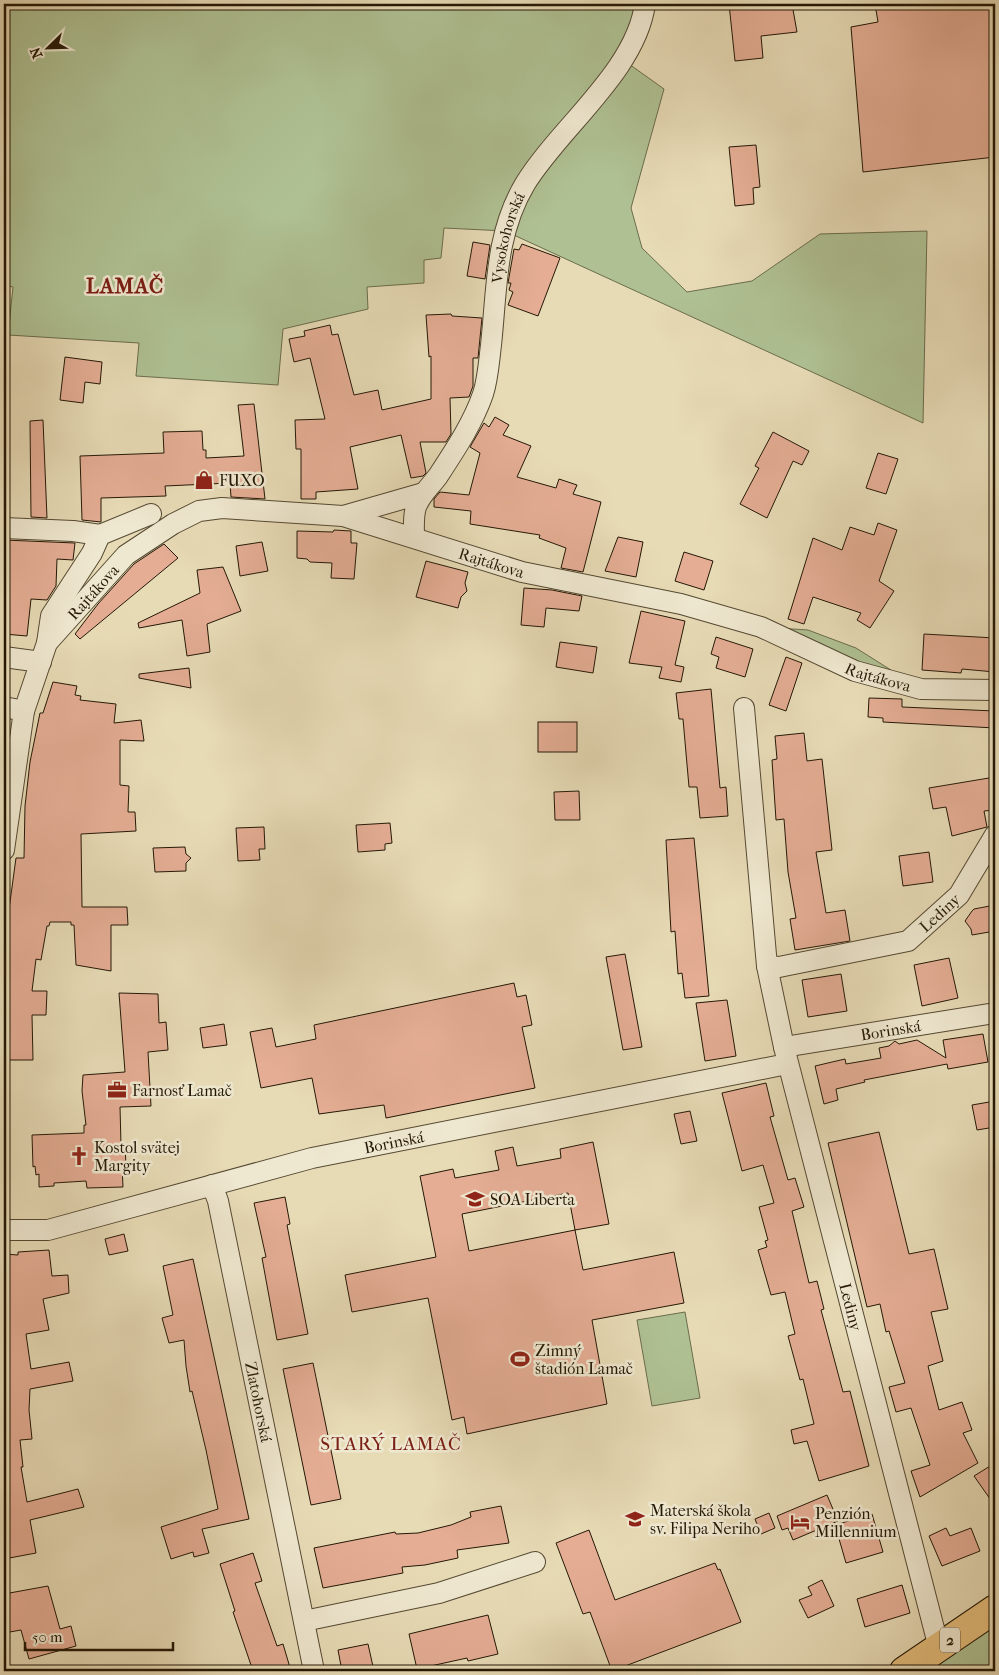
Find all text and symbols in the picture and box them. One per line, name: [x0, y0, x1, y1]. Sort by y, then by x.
north arrow: [22, 22, 72, 72]
text: N: [26, 44, 46, 61]
street label: Vysokohorská: [487, 188, 529, 285]
district label: LAMAČ: [86, 273, 164, 298]
shop icon: FUXO: [193, 469, 215, 491]
place label: FUXO: [219, 471, 265, 490]
street label: Rajtákova: [457, 543, 527, 582]
street label: Rajtákova: [63, 560, 123, 623]
street label: Rajtákova: [842, 658, 914, 696]
street label: Lediny: [915, 889, 964, 936]
street label: Borinská: [859, 1016, 923, 1044]
office icon: Farnosť Lamač: [106, 1079, 128, 1101]
place label: Farnosť Lamač: [132, 1081, 232, 1100]
street label: Borinská: [362, 1126, 426, 1157]
place label: Kostol svätej Margity: [94, 1138, 180, 1175]
church icon: Kostol svätej Margity: [68, 1145, 90, 1167]
school or university icon: SOA Liberta: [464, 1188, 486, 1210]
place label: SOA Liberta: [490, 1190, 576, 1209]
street label: Lediny: [836, 1281, 866, 1333]
place label: Zimný štadión Lamač: [535, 1341, 633, 1378]
sports icon: Zimný štadión Lamač: [509, 1348, 531, 1370]
street label: Zlatohorská: [242, 1360, 277, 1444]
district label: STARÝ LAMAČ: [320, 1432, 462, 1455]
place label: Materská škola sv. Filipa Neriho: [650, 1501, 760, 1538]
place label: Penzión Millennium: [815, 1504, 897, 1541]
school or university icon: Materská škola sv. Filipa Neriho: [624, 1508, 646, 1530]
hotel icon: Penzión Millennium: [789, 1511, 811, 1533]
scale bar: [25, 1620, 172, 1652]
text: 50 m: [32, 1628, 63, 1646]
road number: 2: [940, 1628, 960, 1652]

